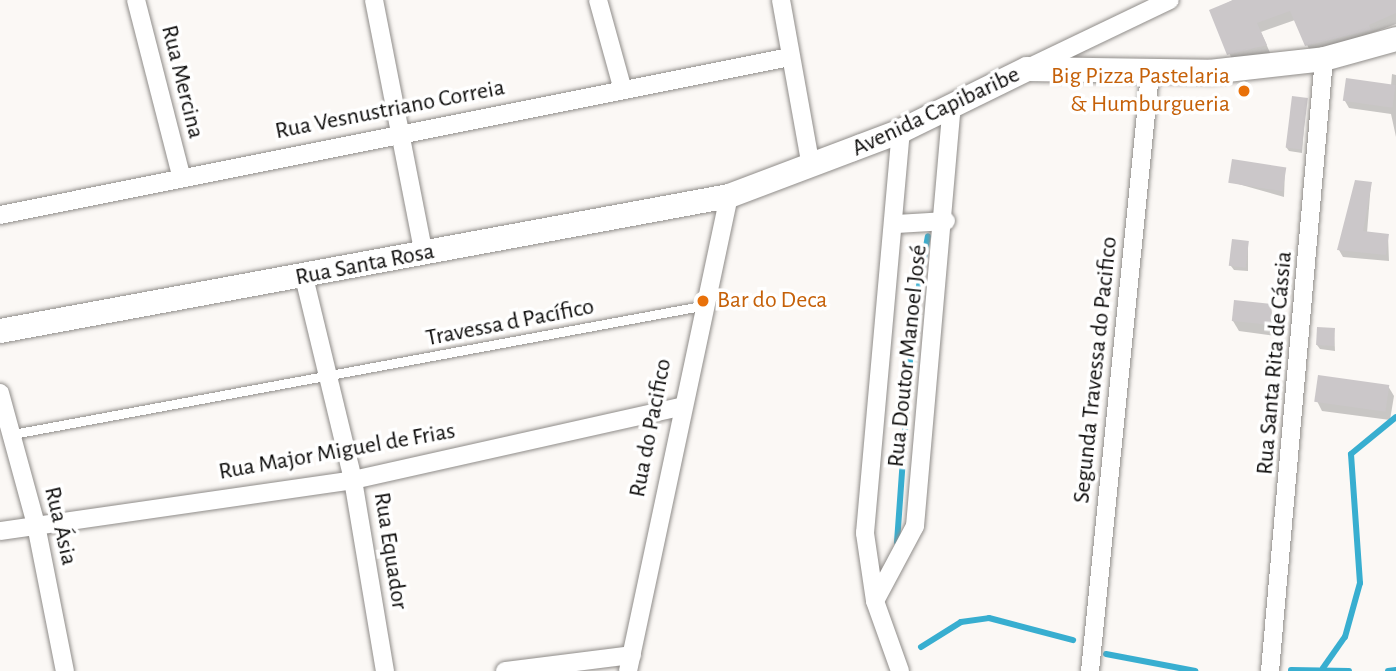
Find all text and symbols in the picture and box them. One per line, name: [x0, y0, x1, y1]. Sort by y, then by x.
street label: Rua Mercina: [154, 22, 210, 142]
street label: Avenida Capibaribe: [848, 61, 1024, 163]
place label: Big Pizza Pastelaria & Humburgueria: [1051, 63, 1230, 119]
street label: Rua Vesnustriano Correia: [273, 74, 507, 146]
marker: Big Pizza Pastelaria & Humburgueria: [1236, 83, 1252, 99]
street label: Segunda Travessa do Pacifico: [1068, 235, 1124, 505]
street label: Rua Santa Rosa: [293, 237, 437, 293]
street label: Rua Doutor Manoel José: [882, 243, 934, 469]
street label: Rua Santa Rita de Cássia: [1251, 250, 1299, 476]
place label: Bar do Deca: [717, 287, 827, 315]
street label: Travessa d Pacífico: [423, 293, 597, 353]
marker: Bar do Deca: [695, 293, 711, 309]
street label: Rua do Pacifico: [623, 356, 679, 500]
street label: Rua Major Miguel de Frias: [216, 417, 458, 487]
street label: Rua Ásia: [37, 484, 83, 568]
street label: Rua Equador: [367, 490, 413, 612]

